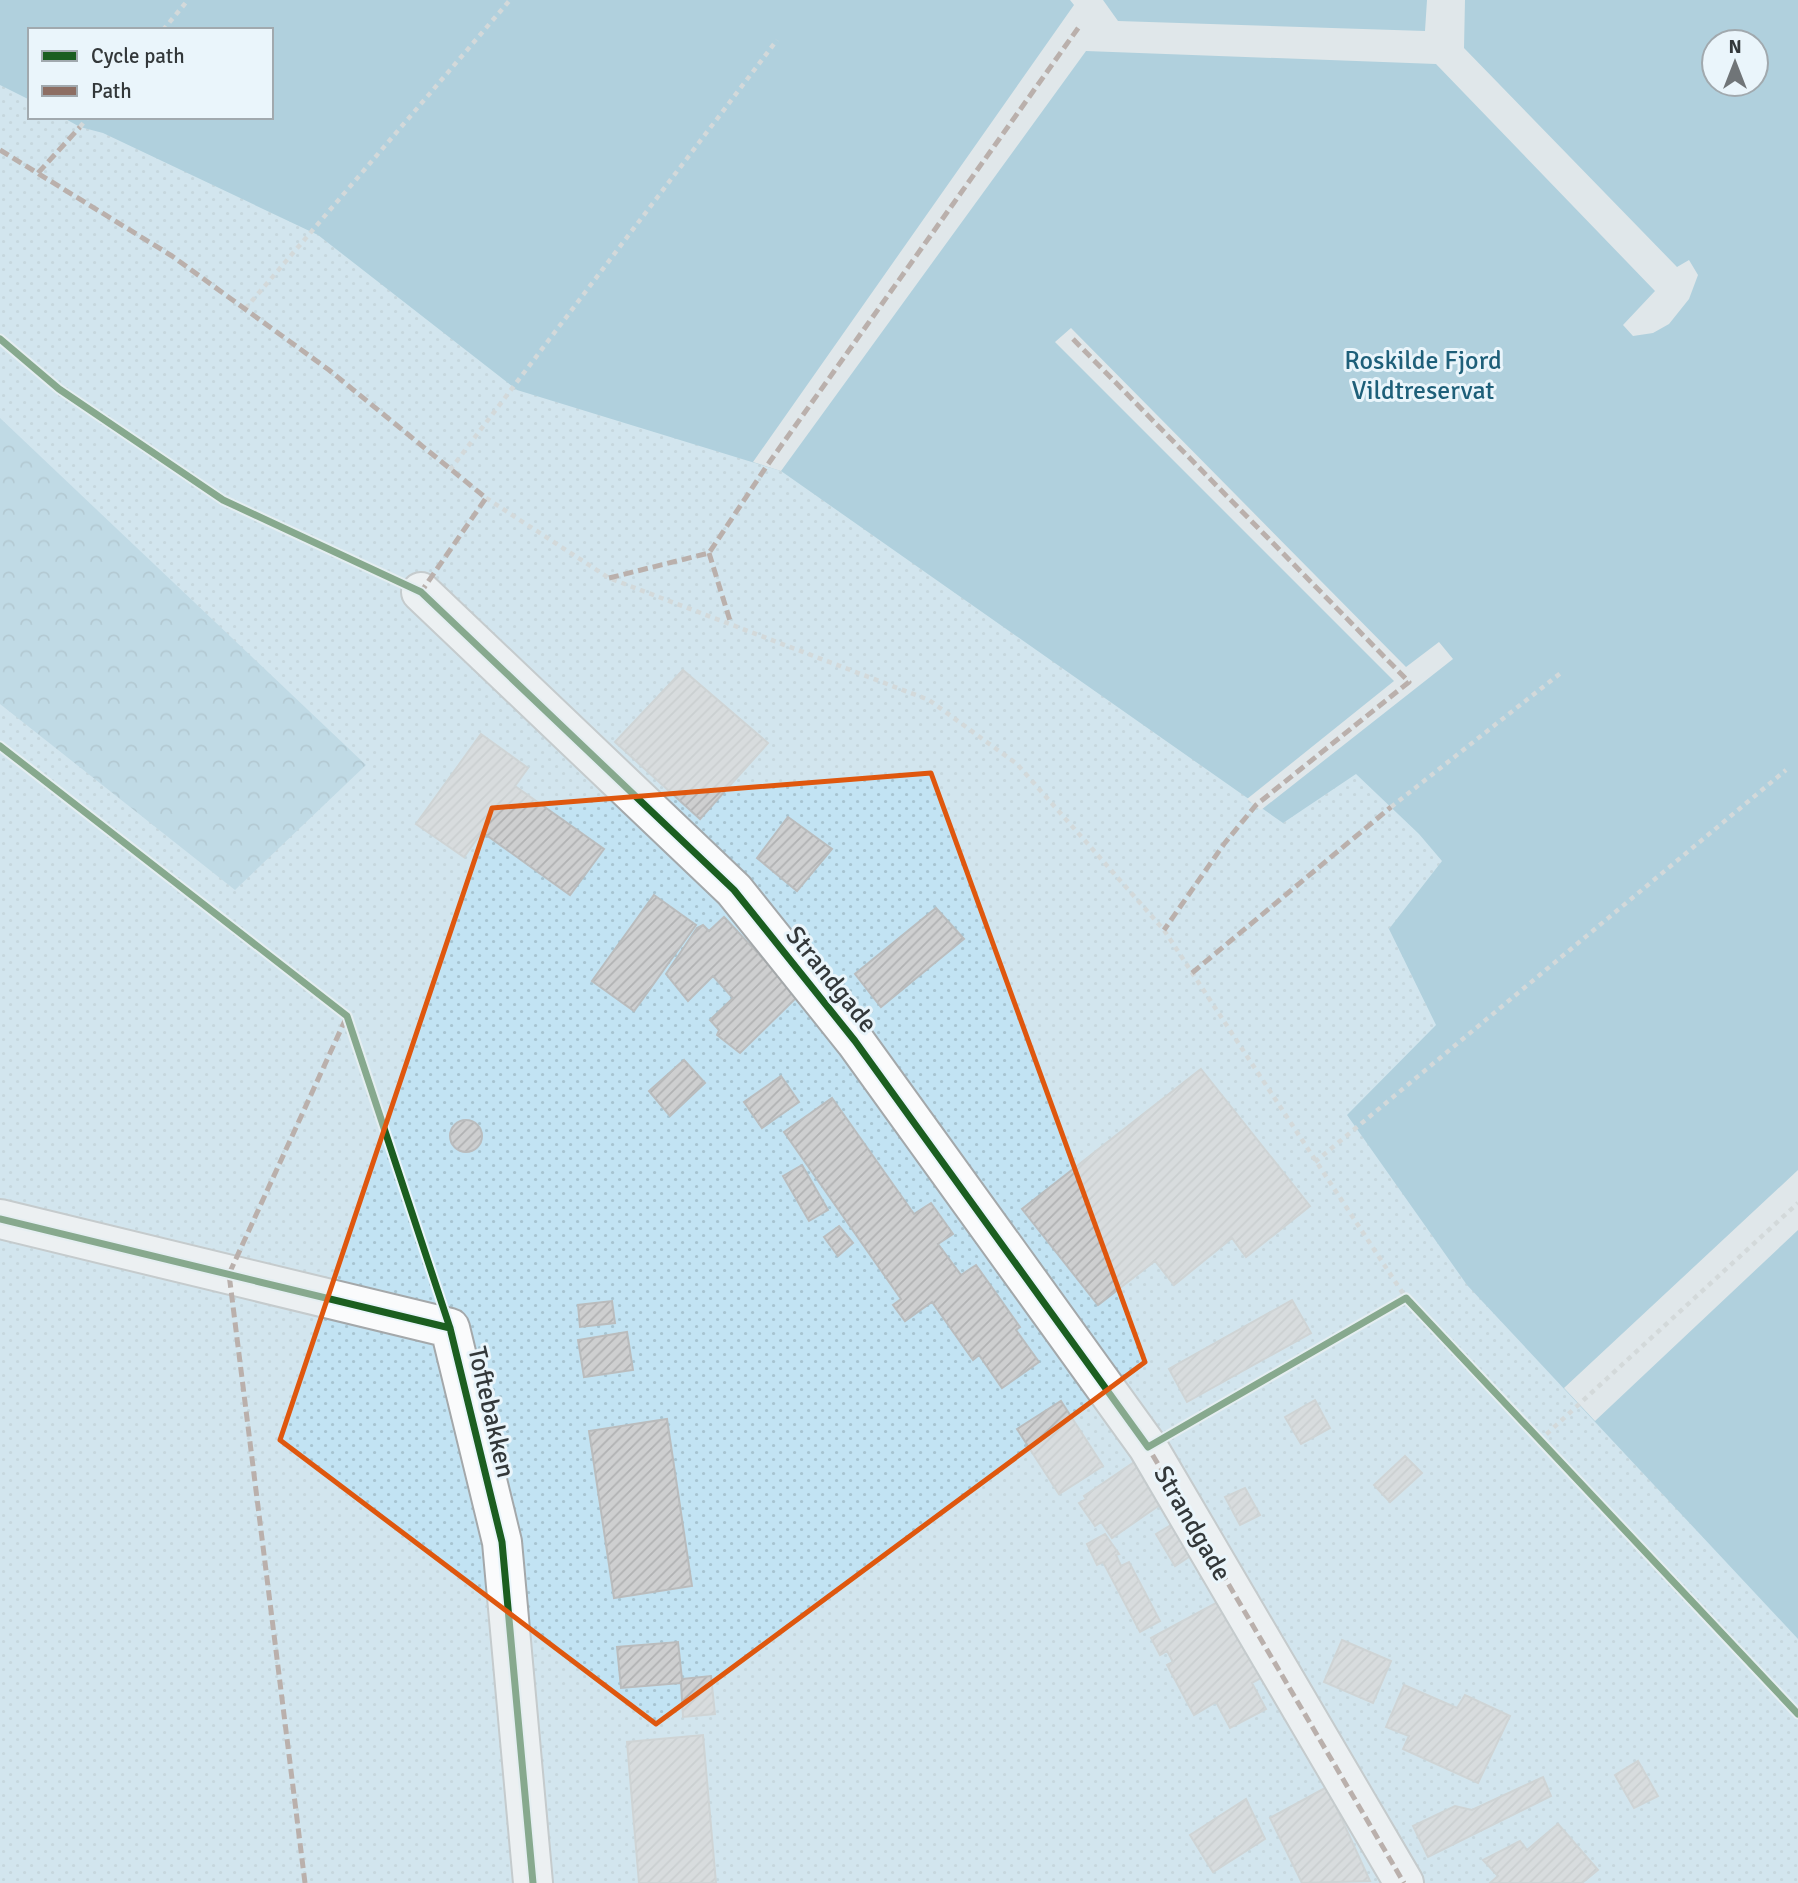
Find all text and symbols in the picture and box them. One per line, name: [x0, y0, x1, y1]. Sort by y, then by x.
legend: [28, 28, 273, 119]
north arrow: [1700, 28, 1770, 98]
text: N: [1728, 35, 1742, 59]
text: Cycle path: [91, 43, 185, 69]
text: Path: [91, 78, 132, 104]
park label: Roskilde Fjord Vildtreservat: [1344, 345, 1502, 407]
street label: Strandgade: [779, 920, 884, 1039]
street label: Toftebakken: [460, 1344, 522, 1481]
street label: Strandgade: [1146, 1460, 1238, 1587]

